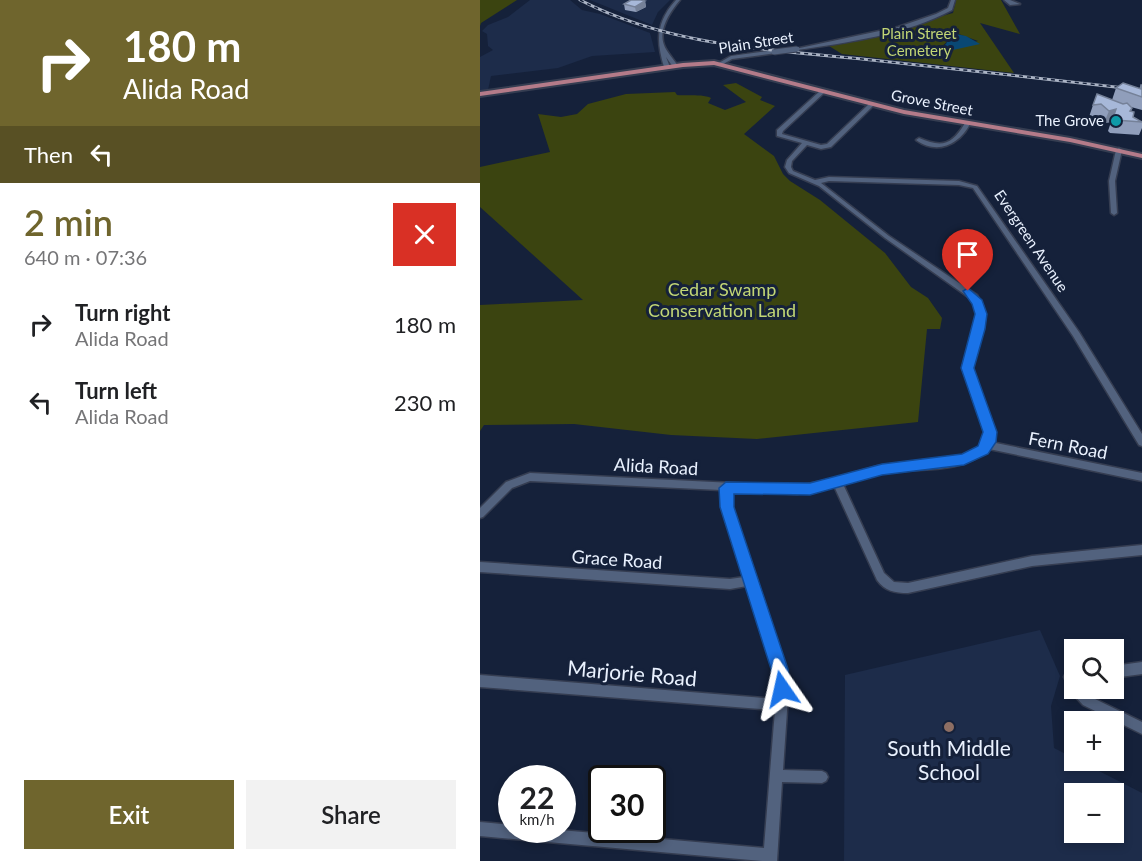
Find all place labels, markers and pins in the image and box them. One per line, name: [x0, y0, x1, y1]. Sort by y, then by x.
place label: The Grove: [1035, 111, 1104, 129]
marker: The Grove: [1109, 114, 1123, 128]
pin: [942, 229, 993, 291]
marker: South Middle School: [942, 720, 956, 734]
place label: South Middle School: [887, 735, 1011, 784]

